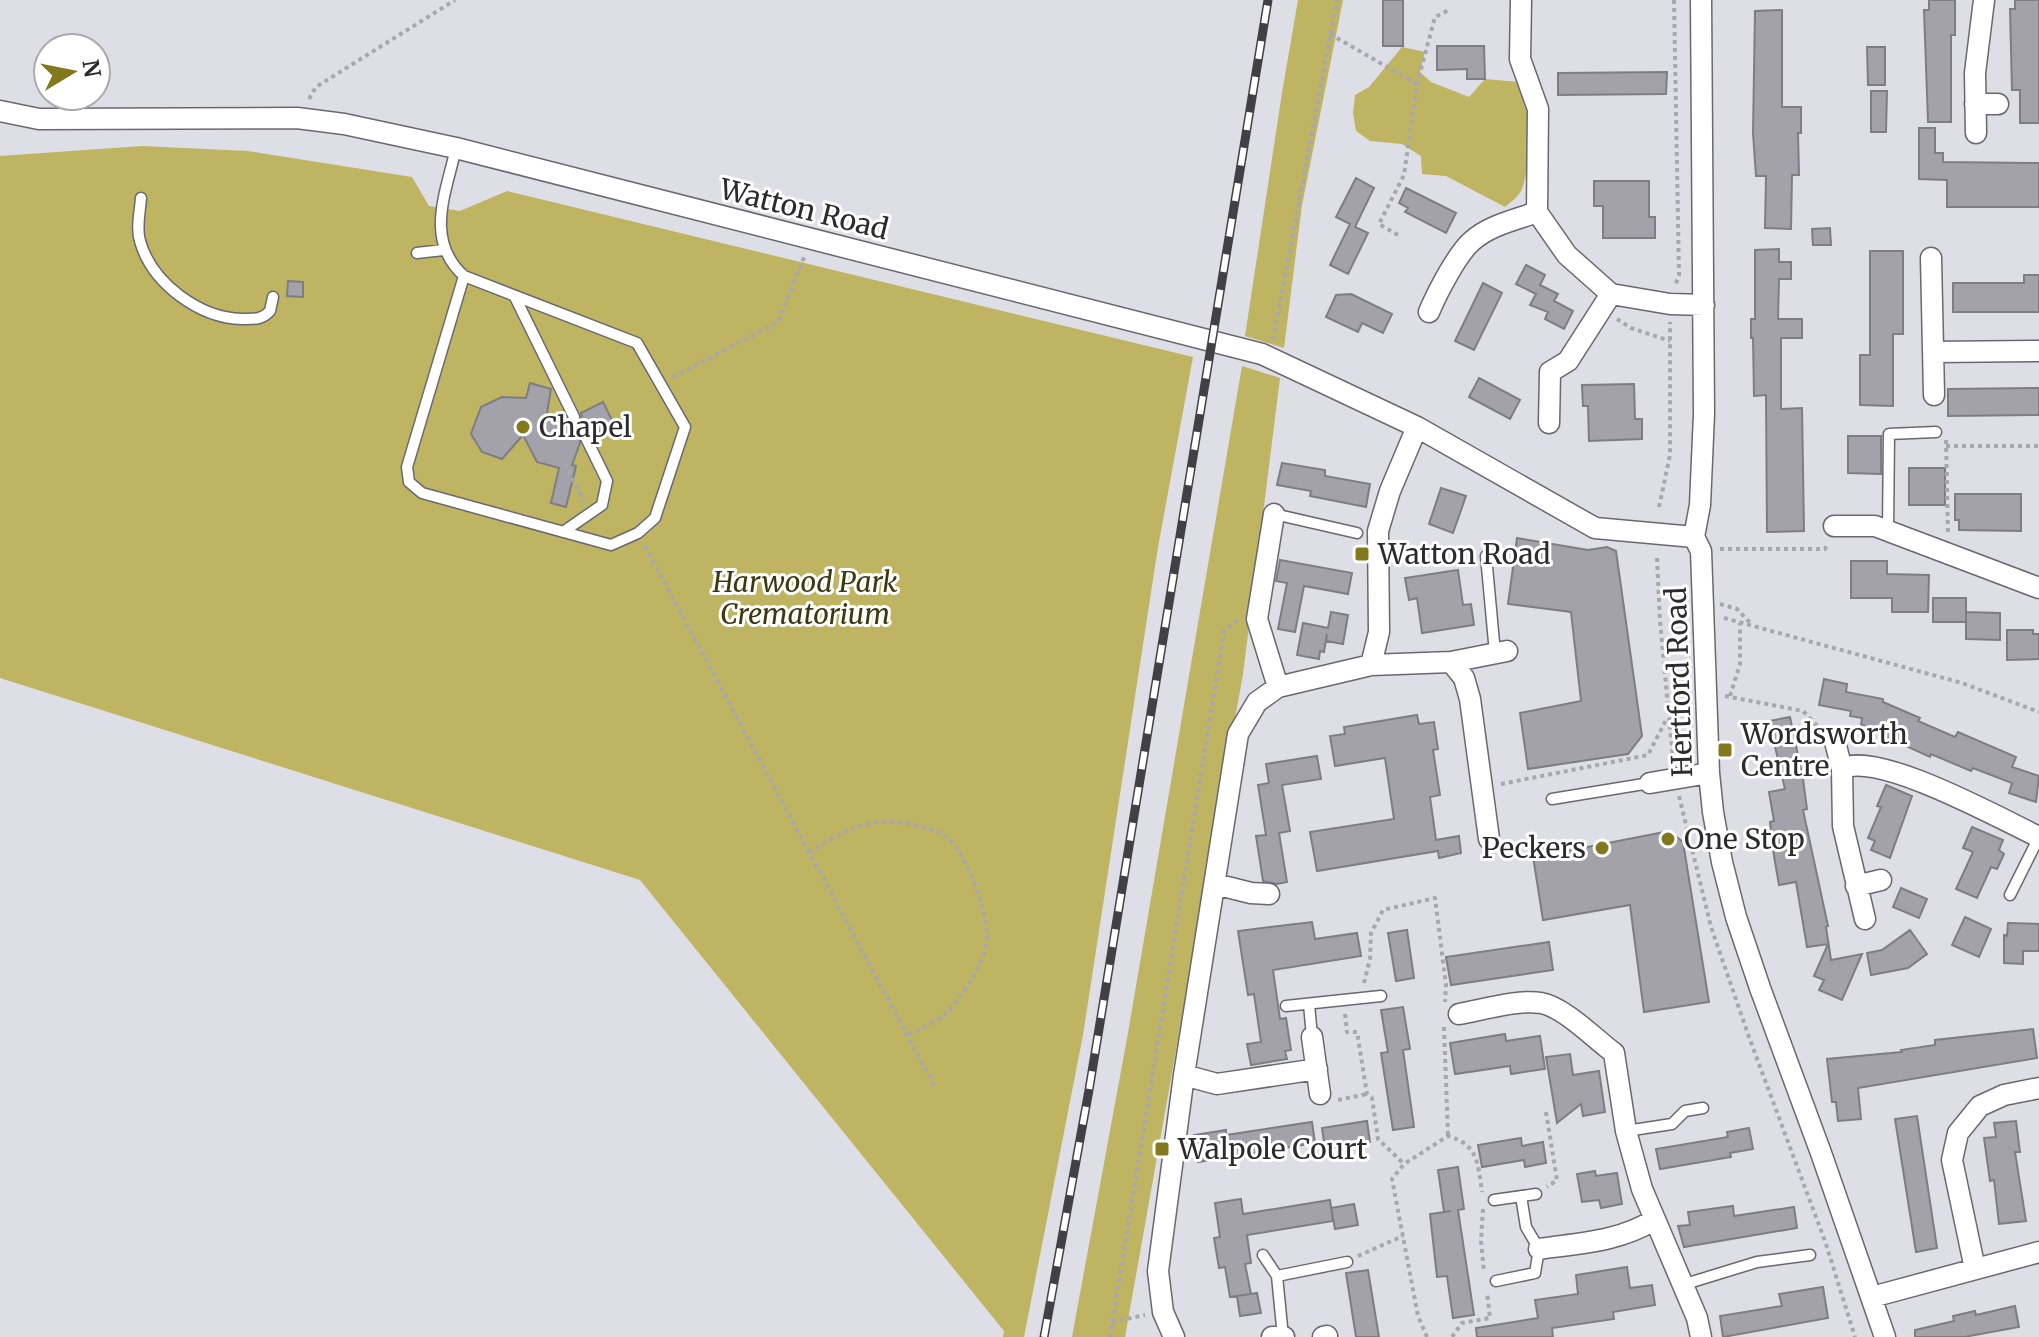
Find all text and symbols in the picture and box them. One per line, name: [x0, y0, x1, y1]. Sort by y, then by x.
north arrow: [32, 32, 112, 112]
text: N: [76, 58, 107, 80]
street label: Watton Road: [715, 170, 892, 247]
place label: Chapel: [539, 409, 632, 445]
marker: Chapel: [514, 418, 532, 436]
place label: Watton Road: [1377, 536, 1551, 572]
marker: Watton Road: [1353, 545, 1371, 563]
park label: Harwood Park Crematorium: [711, 564, 898, 632]
street label: Hertford Road: [1658, 586, 1700, 778]
place label: Wordsworth Centre: [1740, 716, 1908, 784]
marker: Wordsworth Centre: [1716, 741, 1734, 759]
place label: One Stop: [1684, 821, 1805, 857]
place label: Peckers: [1482, 830, 1586, 866]
marker: One Stop: [1659, 830, 1677, 848]
marker: Peckers: [1593, 839, 1611, 857]
place label: Walpole Court: [1177, 1131, 1368, 1167]
marker: Walpole Court: [1153, 1140, 1171, 1158]

